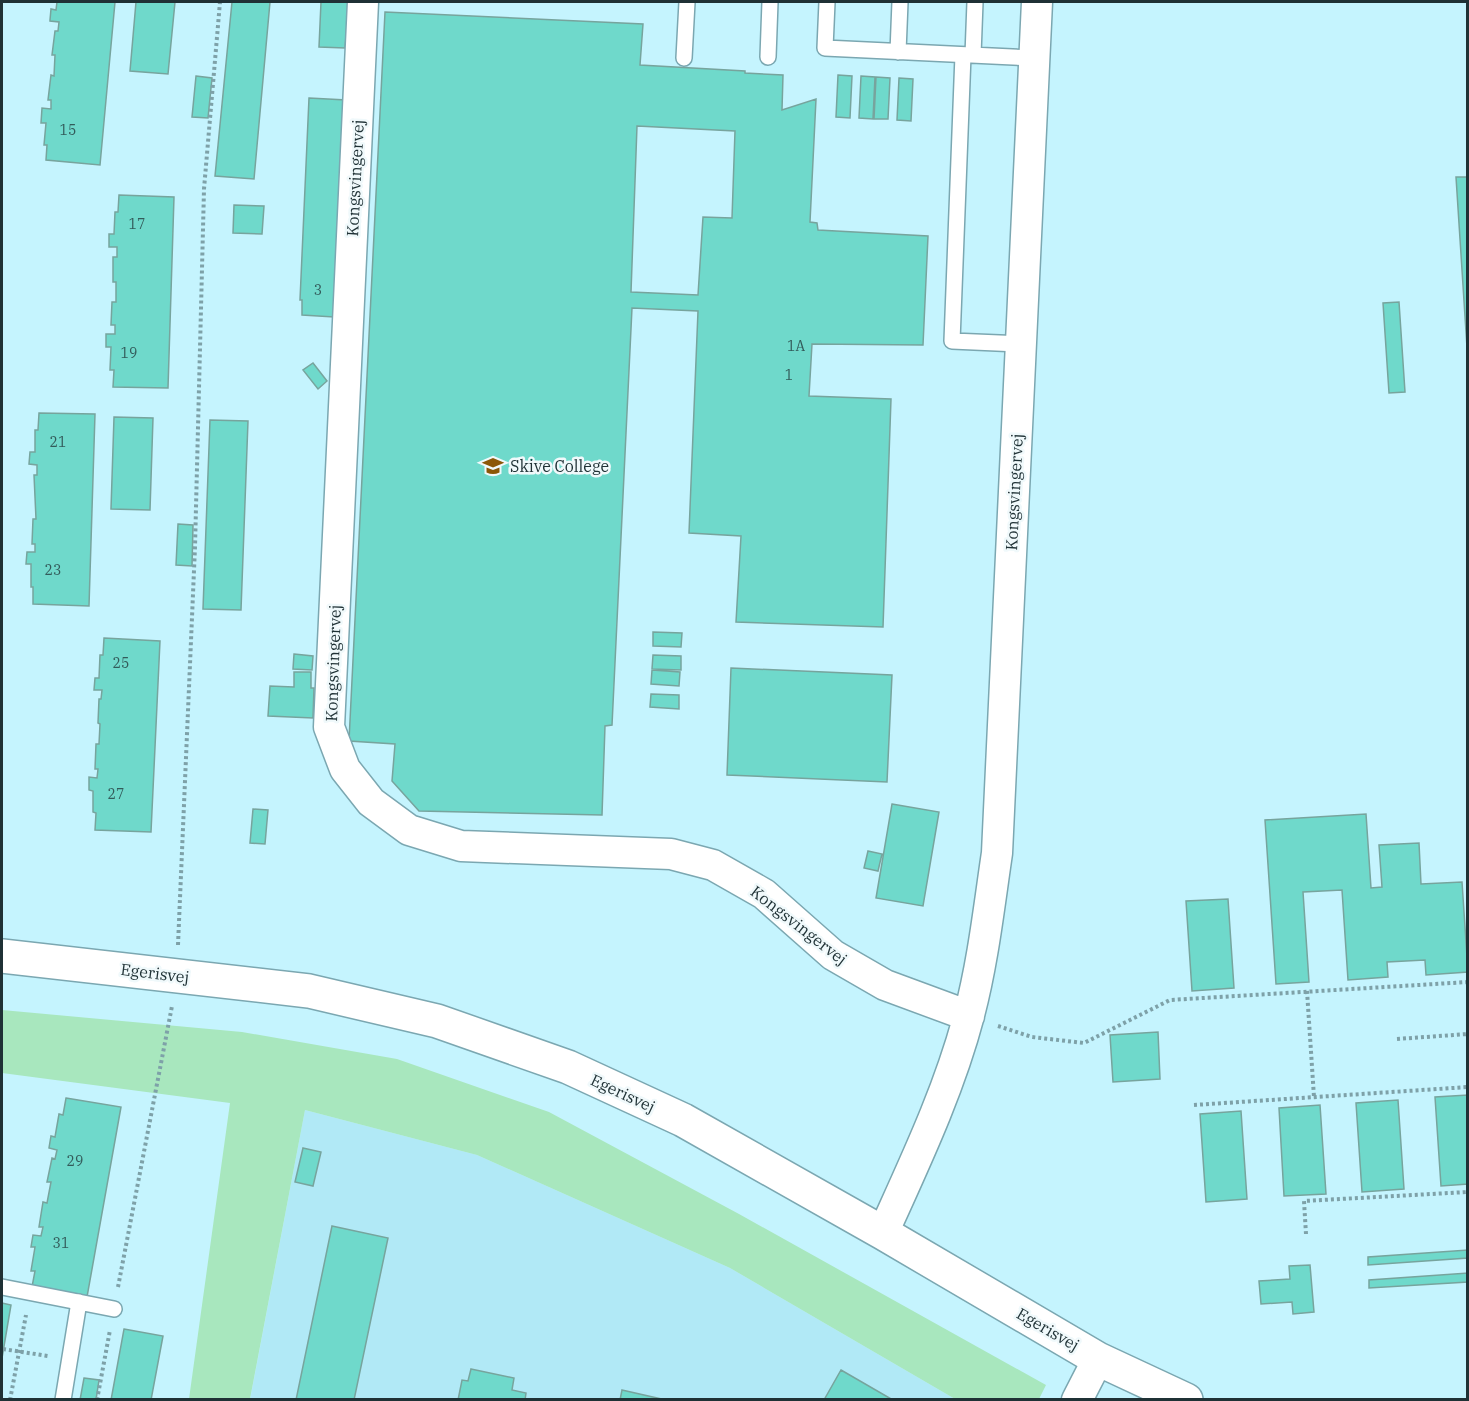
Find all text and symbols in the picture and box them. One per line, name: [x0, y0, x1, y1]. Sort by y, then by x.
street label: Kongsvingervej: [342, 119, 368, 237]
house number: 15: [60, 121, 76, 139]
house number: 17: [129, 215, 145, 233]
house number: 3: [314, 281, 322, 299]
house number: 1A: [787, 337, 805, 355]
house number: 19: [121, 344, 137, 362]
house number: 1: [785, 366, 793, 384]
house number: 21: [50, 433, 66, 451]
street label: Kongsvingervej: [1001, 433, 1027, 551]
school or university icon: Skive College: [481, 454, 505, 478]
place label: Skive College: [510, 456, 609, 476]
house number: 23: [45, 561, 61, 579]
street label: Kongsvingervej: [321, 604, 345, 722]
house number: 25: [113, 654, 129, 672]
house number: 27: [108, 785, 124, 803]
street label: Kongsvingervej: [747, 881, 851, 969]
street label: Egerisvej: [120, 959, 190, 987]
street label: Egerisvej: [588, 1069, 658, 1117]
house number: 29: [67, 1152, 83, 1170]
house number: 31: [53, 1234, 69, 1252]
street label: Egerisvej: [1013, 1303, 1083, 1355]

